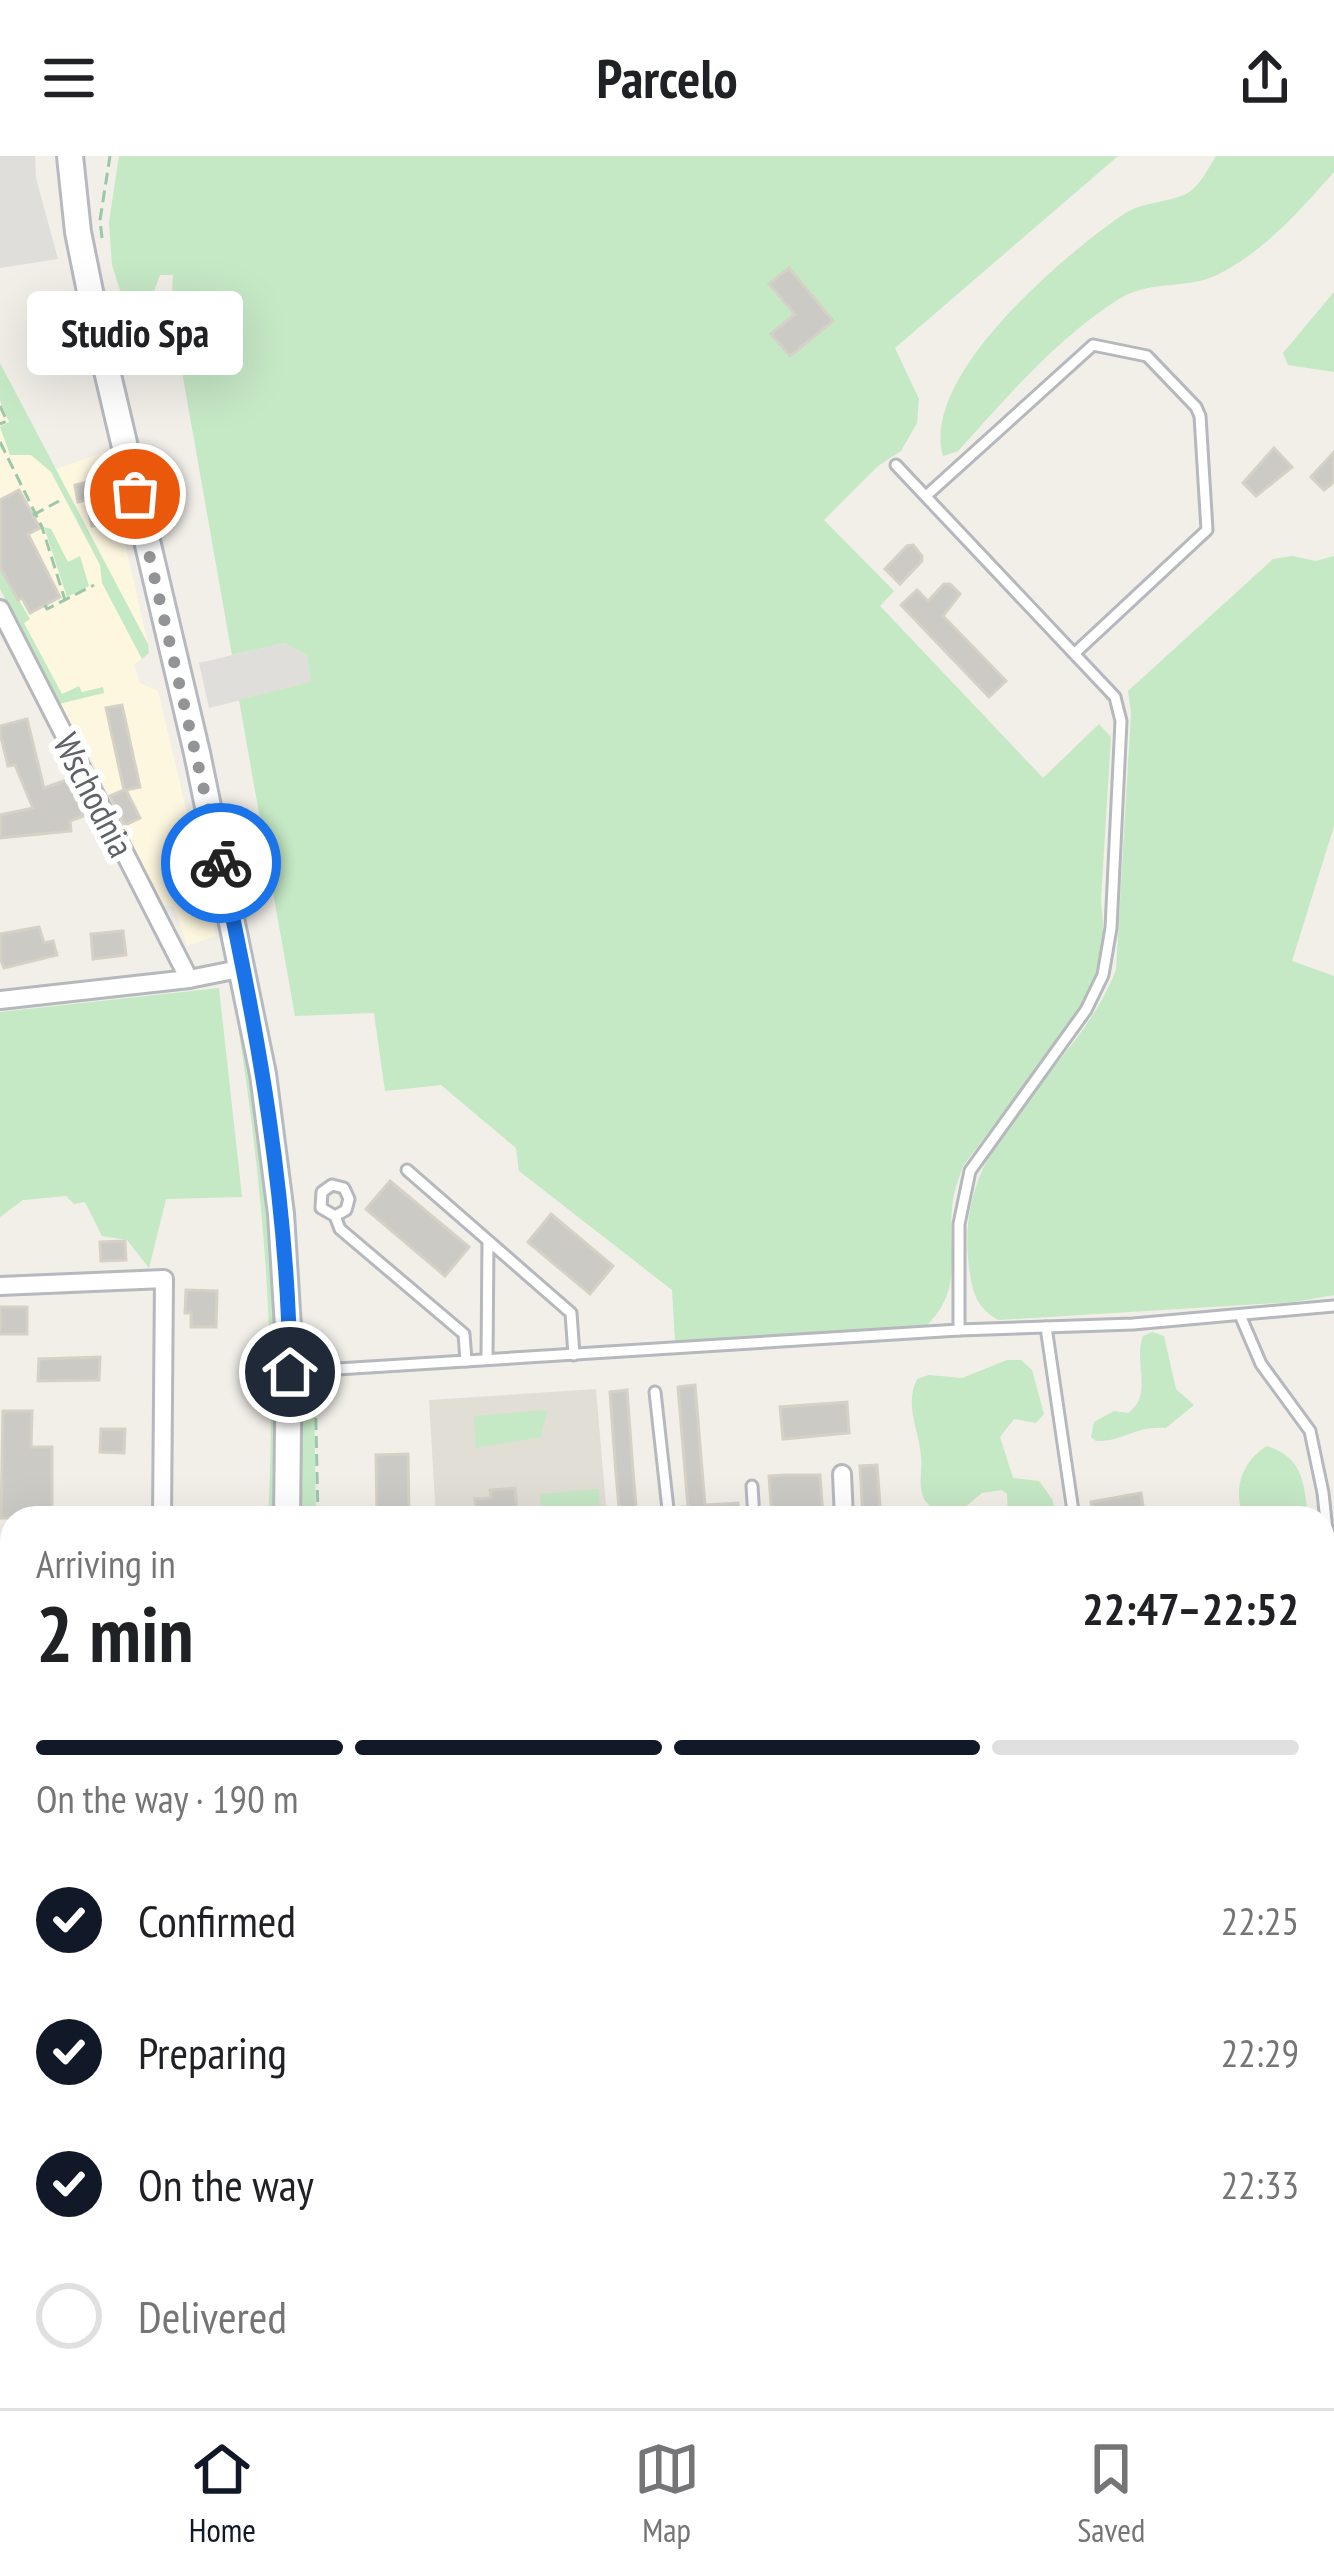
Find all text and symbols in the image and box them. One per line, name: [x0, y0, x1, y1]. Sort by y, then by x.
text: Parcelo: [596, 43, 738, 113]
icon: menu: [36, 45, 102, 111]
icon: share: [1232, 45, 1298, 111]
callout: Studio Spa: [27, 290, 243, 374]
text: Studio Spa: [61, 307, 209, 358]
pin: [84, 443, 186, 545]
icon: bag: [102, 461, 168, 527]
street label: Wschodnia: [43, 725, 146, 865]
courier: [161, 803, 281, 923]
icon: bike: [188, 830, 254, 896]
pin: [239, 1321, 341, 1423]
icon: home: [257, 1339, 323, 1405]
text: Arriving in: [36, 1538, 176, 1589]
text: 22:47–22:52: [1082, 1579, 1299, 1637]
text: 2 min: [36, 1583, 194, 1684]
text: On the way · 190 m: [36, 1773, 298, 1824]
icon: check: [36, 1887, 102, 1953]
text: Confirmed: [138, 1891, 296, 1949]
text: 22:25: [1221, 1895, 1299, 1946]
icon: check: [36, 2019, 102, 2085]
text: Preparing: [138, 2023, 287, 2081]
text: 22:29: [1221, 2027, 1299, 2078]
icon: check: [36, 2151, 102, 2217]
text: On the way: [138, 2155, 314, 2213]
text: 22:33: [1221, 2159, 1299, 2210]
text: Delivered: [138, 2287, 287, 2345]
tab: Home: [189, 2436, 256, 2551]
tab: Map: [634, 2436, 700, 2551]
tab: Saved: [1077, 2436, 1145, 2551]

